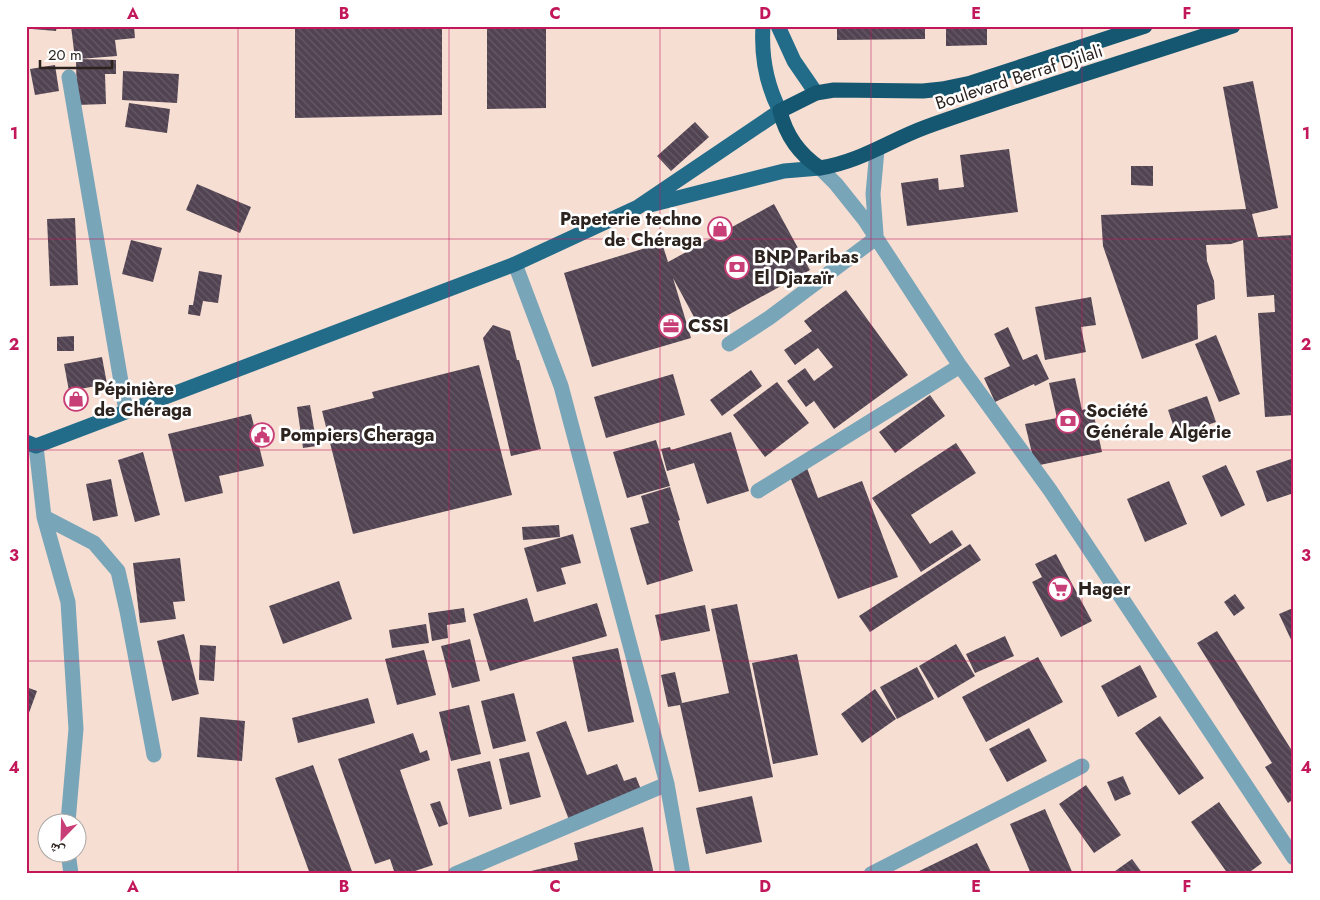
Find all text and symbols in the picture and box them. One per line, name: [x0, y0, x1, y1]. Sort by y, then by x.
text: A: [126, 2, 139, 25]
text: B: [339, 2, 349, 25]
text: C: [549, 2, 561, 25]
text: D: [759, 2, 771, 25]
text: E: [971, 2, 981, 25]
text: F: [1183, 2, 1191, 25]
scale bar: [40, 38, 112, 70]
street label: Boulevard Berraf Djilali: [932, 38, 1106, 116]
text: 20 m: [48, 44, 82, 66]
text: 1: [10, 122, 18, 145]
text: 1: [1302, 122, 1310, 145]
place label: Papeterie techno de Chéraga: [560, 206, 702, 253]
shop icon: Papeterie techno de Chéraga: [707, 216, 733, 242]
place label: BNP Paribas El Djazaïr: [754, 244, 859, 291]
bank icon: BNP Paribas El Djazaïr: [724, 254, 750, 280]
office icon: CSSI: [658, 313, 684, 339]
place label: CSSI: [688, 313, 729, 339]
text: 2: [9, 333, 19, 356]
text: 2: [1301, 333, 1311, 356]
place label: Pépinière de Chéraga: [94, 376, 192, 423]
shop icon: Pépinière de Chéraga: [63, 386, 89, 412]
place label: Société Générale Algérie: [1086, 398, 1231, 445]
bank icon: Société Générale Algérie: [1055, 408, 1081, 434]
public building icon: Pompiers Cheraga: [249, 422, 275, 448]
place label: Pompiers Cheraga: [280, 422, 434, 448]
text: 3: [9, 544, 19, 567]
text: 3: [1301, 544, 1311, 567]
supermarket icon: Hager: [1047, 576, 1073, 602]
place label: Hager: [1078, 576, 1131, 602]
text: 4: [8, 756, 20, 779]
text: 4: [1300, 756, 1312, 779]
north arrow: [38, 812, 88, 862]
text: ش: [46, 838, 68, 862]
text: A: [126, 875, 139, 898]
text: B: [339, 875, 349, 898]
text: C: [549, 875, 561, 898]
text: D: [759, 875, 771, 898]
text: E: [971, 875, 981, 898]
text: F: [1183, 875, 1191, 898]

